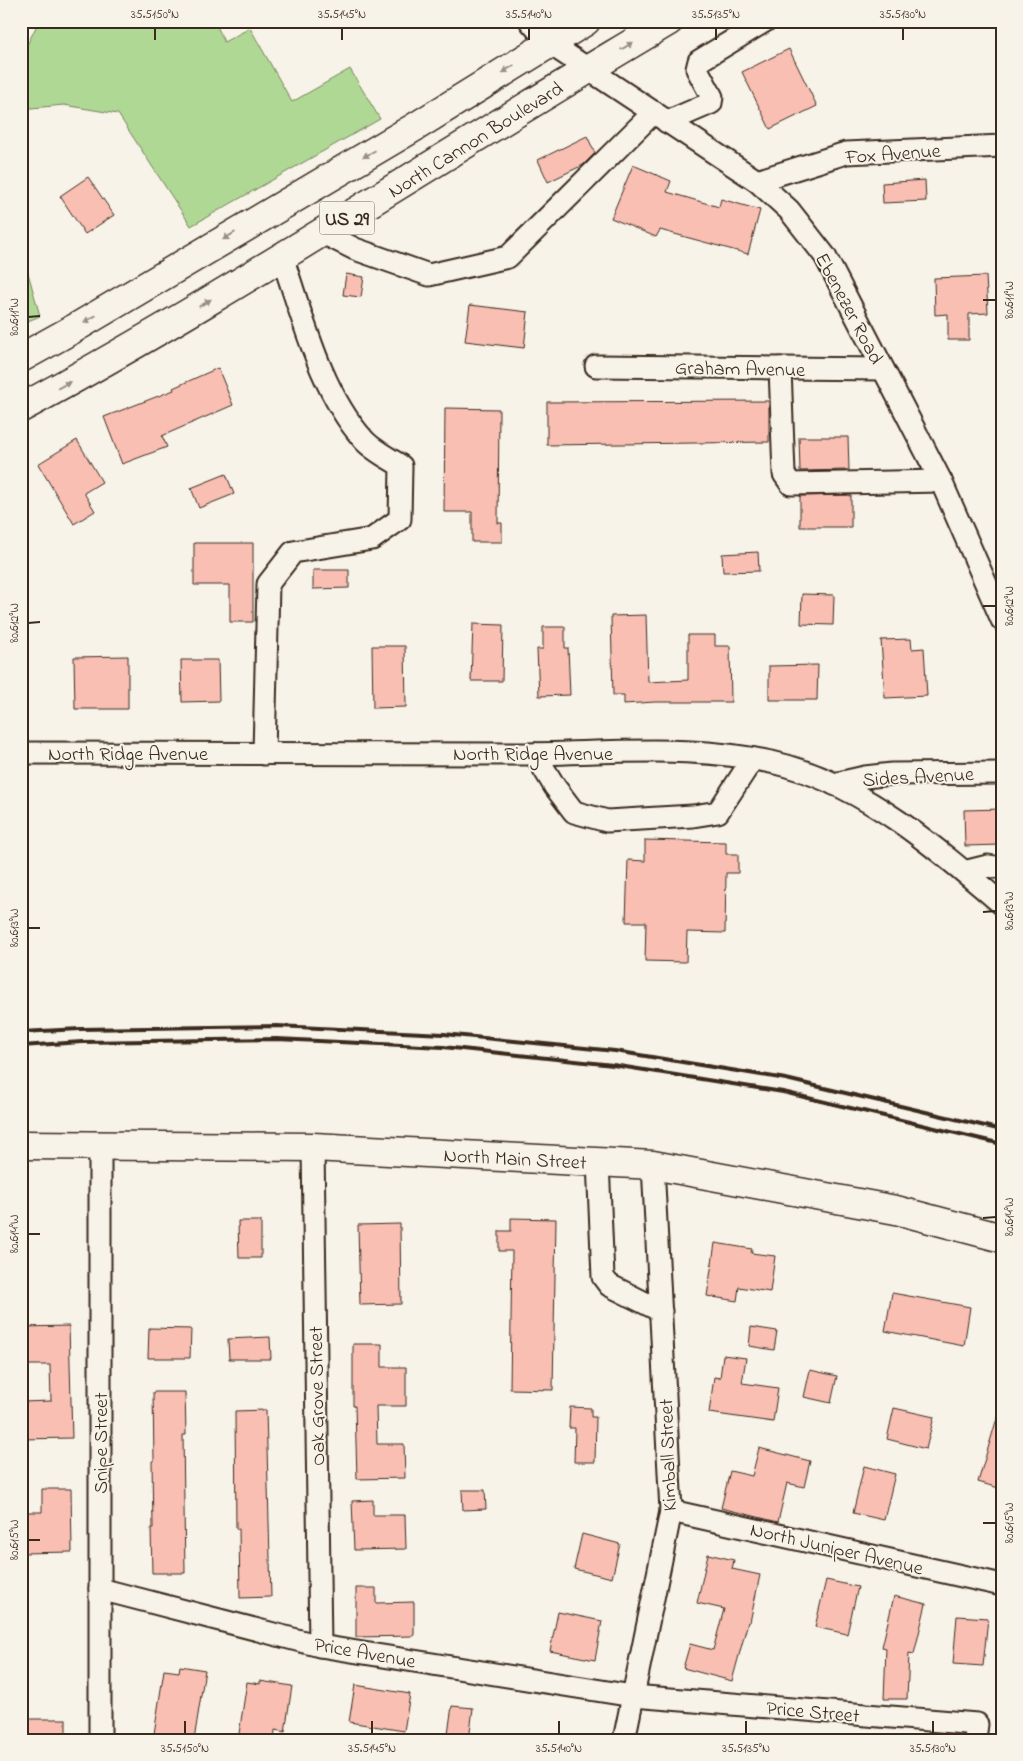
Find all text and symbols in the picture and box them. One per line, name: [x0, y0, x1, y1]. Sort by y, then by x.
text: 35.5150°N: [131, 6, 179, 24]
text: 35.5145°N: [318, 6, 366, 24]
text: 35.5140°N: [506, 6, 552, 24]
text: 35.5135°N: [692, 6, 740, 24]
text: 35.5130°N: [880, 6, 926, 24]
one-way arrow: [621, 42, 634, 51]
one-way arrow: [501, 64, 514, 73]
street label: North Cannon Boulevard: [383, 75, 569, 207]
street label: Fox Avenue: [844, 138, 942, 173]
one-way arrow: [362, 149, 376, 158]
road number: US 29: [320, 202, 374, 234]
one-way arrow: [223, 231, 236, 240]
street label: Ebenezer Road: [806, 248, 889, 370]
text: 80.611°W: [1001, 281, 1019, 319]
text: 80.611°W: [6, 298, 24, 336]
one-way arrow: [198, 299, 211, 308]
one-way arrow: [83, 315, 96, 324]
street label: Graham Avenue: [675, 355, 805, 386]
one-way arrow: [57, 381, 71, 389]
text: 80.612°W: [1001, 586, 1019, 626]
text: 80.612°W: [6, 603, 24, 643]
street label: North Ridge Avenue: [48, 741, 208, 771]
street label: North Ridge Avenue: [453, 741, 613, 771]
street label: Sides Avenue: [862, 761, 975, 796]
text: 80.613°W: [1001, 892, 1019, 930]
text: 80.613°W: [6, 909, 24, 947]
street label: North Main Street: [443, 1142, 587, 1179]
text: 80.614°W: [1001, 1198, 1019, 1236]
text: 80.614°W: [6, 1215, 24, 1253]
street label: Oak Grove Street: [303, 1326, 334, 1466]
street label: Snipe Street: [88, 1392, 117, 1494]
street label: Kimball Street: [653, 1398, 686, 1512]
text: 80.615°W: [1001, 1503, 1019, 1543]
street label: North Juniper Avenue: [747, 1516, 926, 1584]
text: 80.615°W: [6, 1520, 24, 1560]
street label: Price Avenue: [311, 1631, 418, 1678]
street label: Price Street: [765, 1695, 861, 1732]
text: 35.5150°N: [161, 1740, 209, 1758]
text: 35.5145°N: [348, 1740, 396, 1758]
text: 35.5140°N: [536, 1740, 582, 1758]
text: 35.5135°N: [722, 1740, 770, 1758]
text: 35.5130°N: [910, 1740, 956, 1758]

